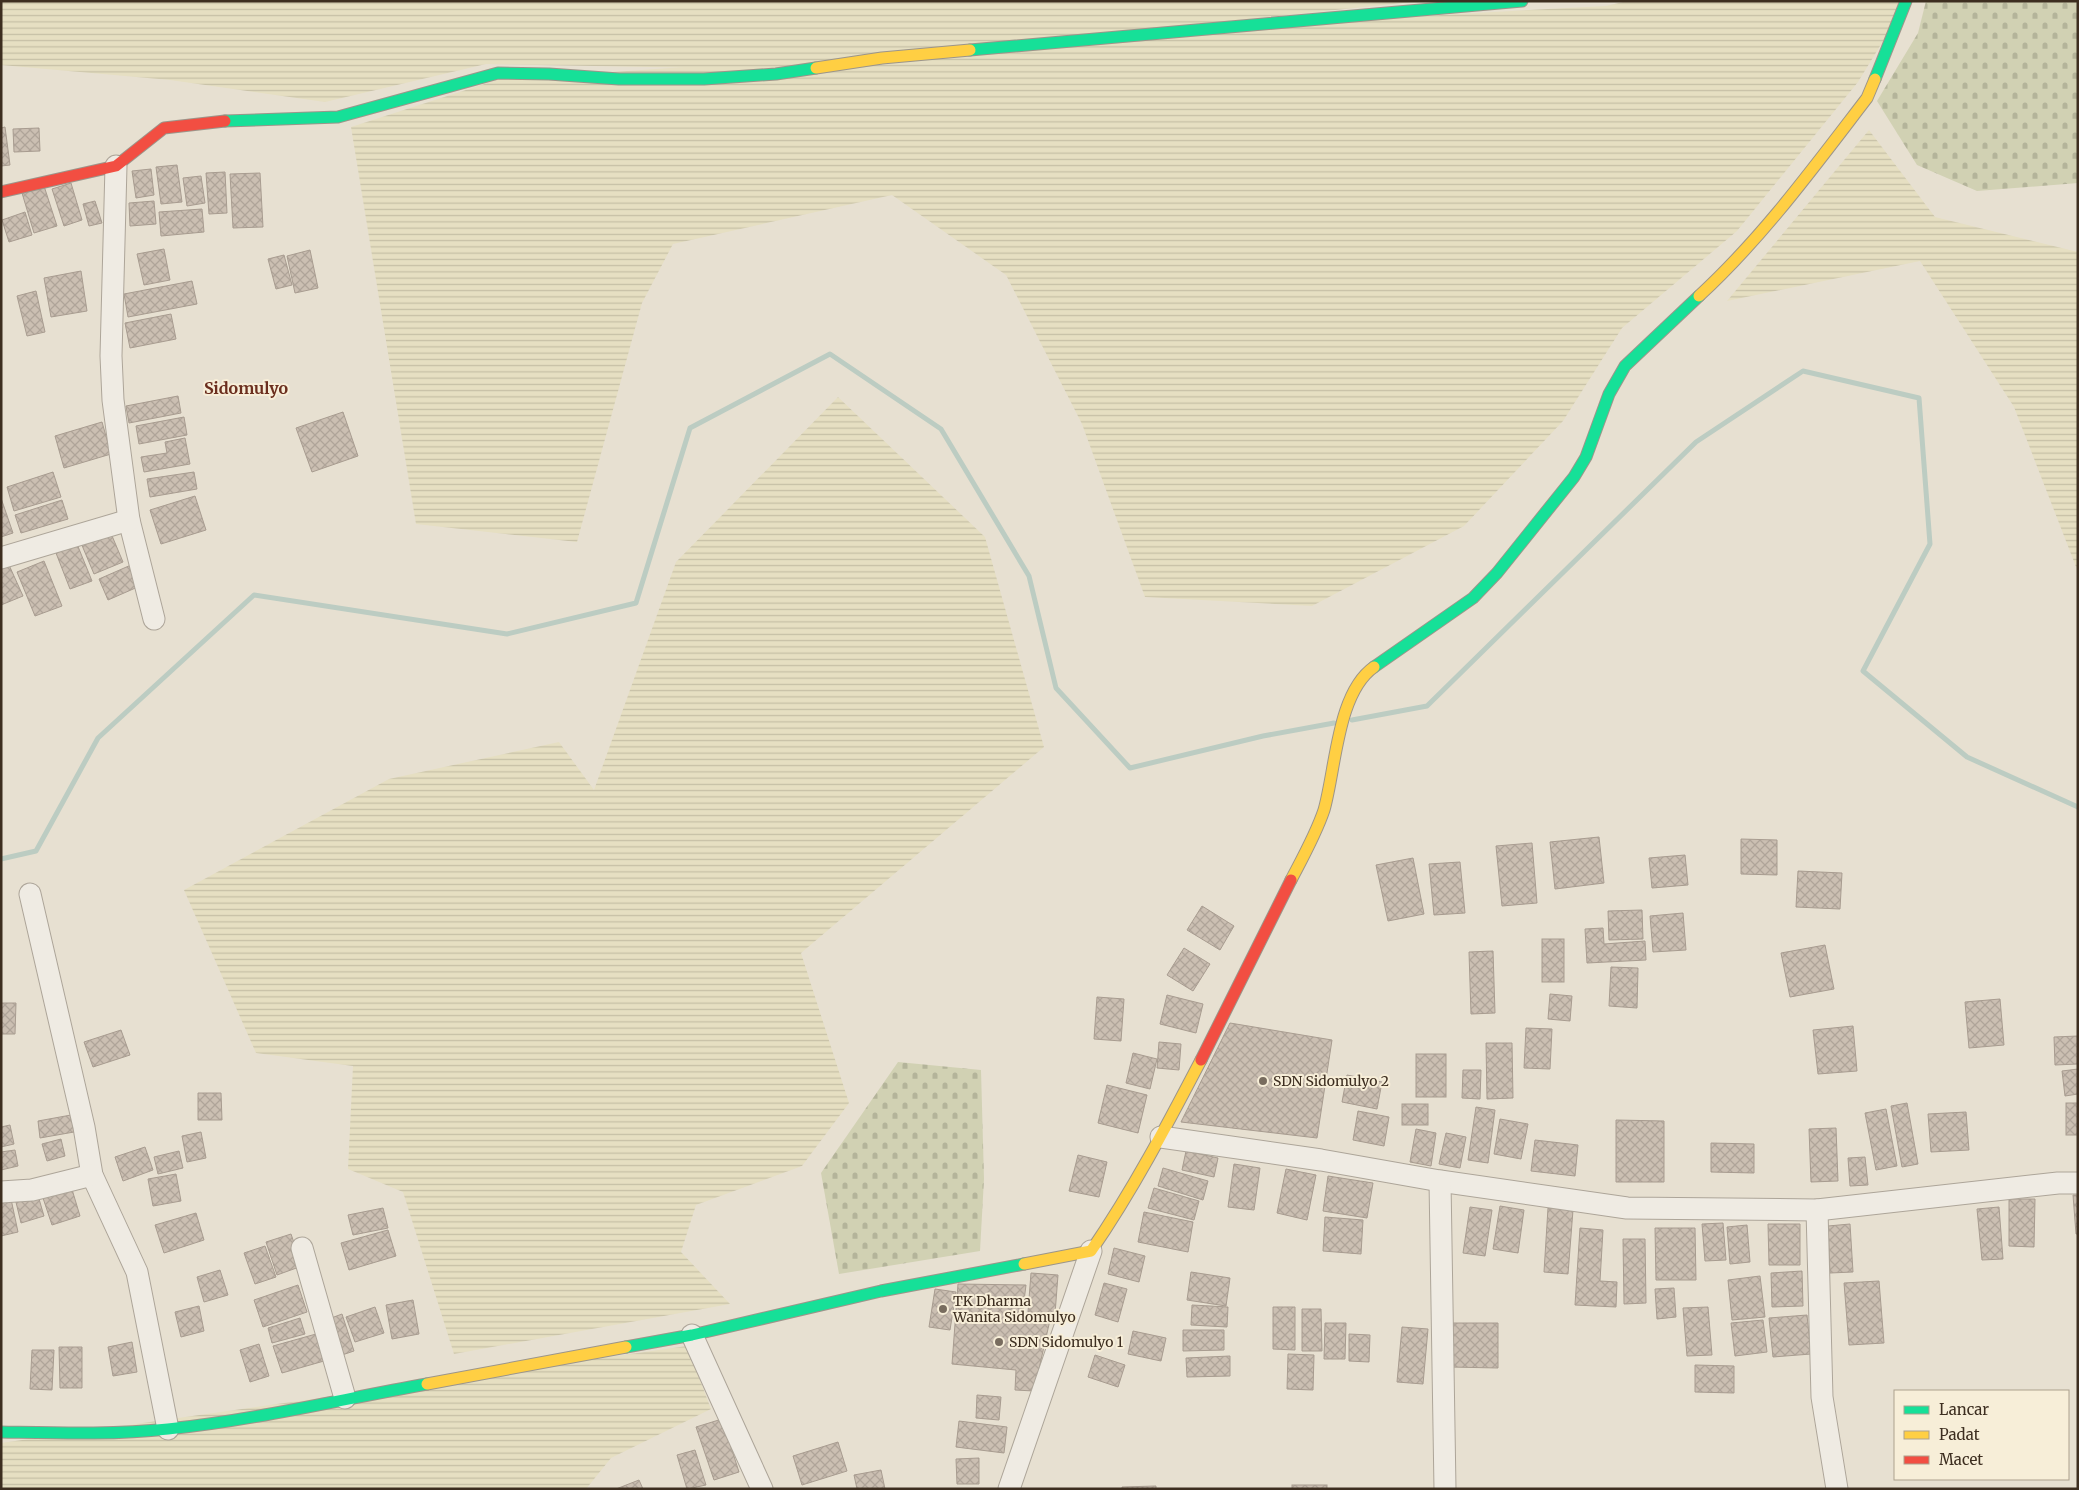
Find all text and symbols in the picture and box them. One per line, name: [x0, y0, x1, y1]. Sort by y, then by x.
district label: Sidomulyo: [204, 378, 289, 398]
place label: SDN Sidomulyo 2: [1273, 1072, 1389, 1090]
marker: SDN Sidomulyo 2: [1257, 1075, 1269, 1087]
place label: TK Dharma Wanita Sidomulyo: [952, 1292, 1076, 1326]
marker: TK Dharma Wanita Sidomulyo: [937, 1303, 949, 1315]
place label: SDN Sidomulyo 1: [1009, 1333, 1123, 1351]
marker: SDN Sidomulyo 1: [993, 1336, 1005, 1348]
legend: [1894, 1390, 2069, 1480]
text: Lancar: [1939, 1400, 1989, 1419]
text: Padat: [1939, 1425, 1980, 1444]
text: Macet: [1939, 1450, 1983, 1469]

